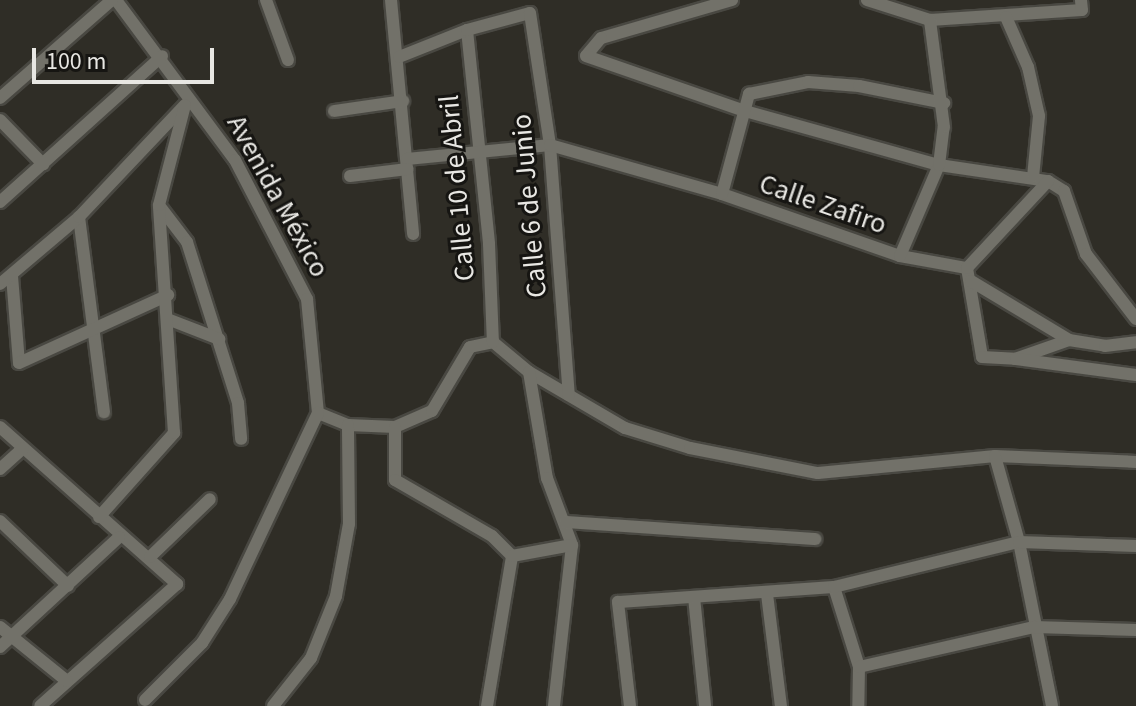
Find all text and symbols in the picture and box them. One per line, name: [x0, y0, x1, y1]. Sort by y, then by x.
scale bar: [36, 32, 218, 82]
text: 100 m: [46, 44, 106, 79]
street label: Calle 10 de Abril: [432, 94, 482, 282]
street label: Avenida México: [220, 109, 336, 283]
street label: Calle 6 de Junio: [504, 113, 554, 299]
street label: Calle Zafiro: [755, 167, 891, 241]

